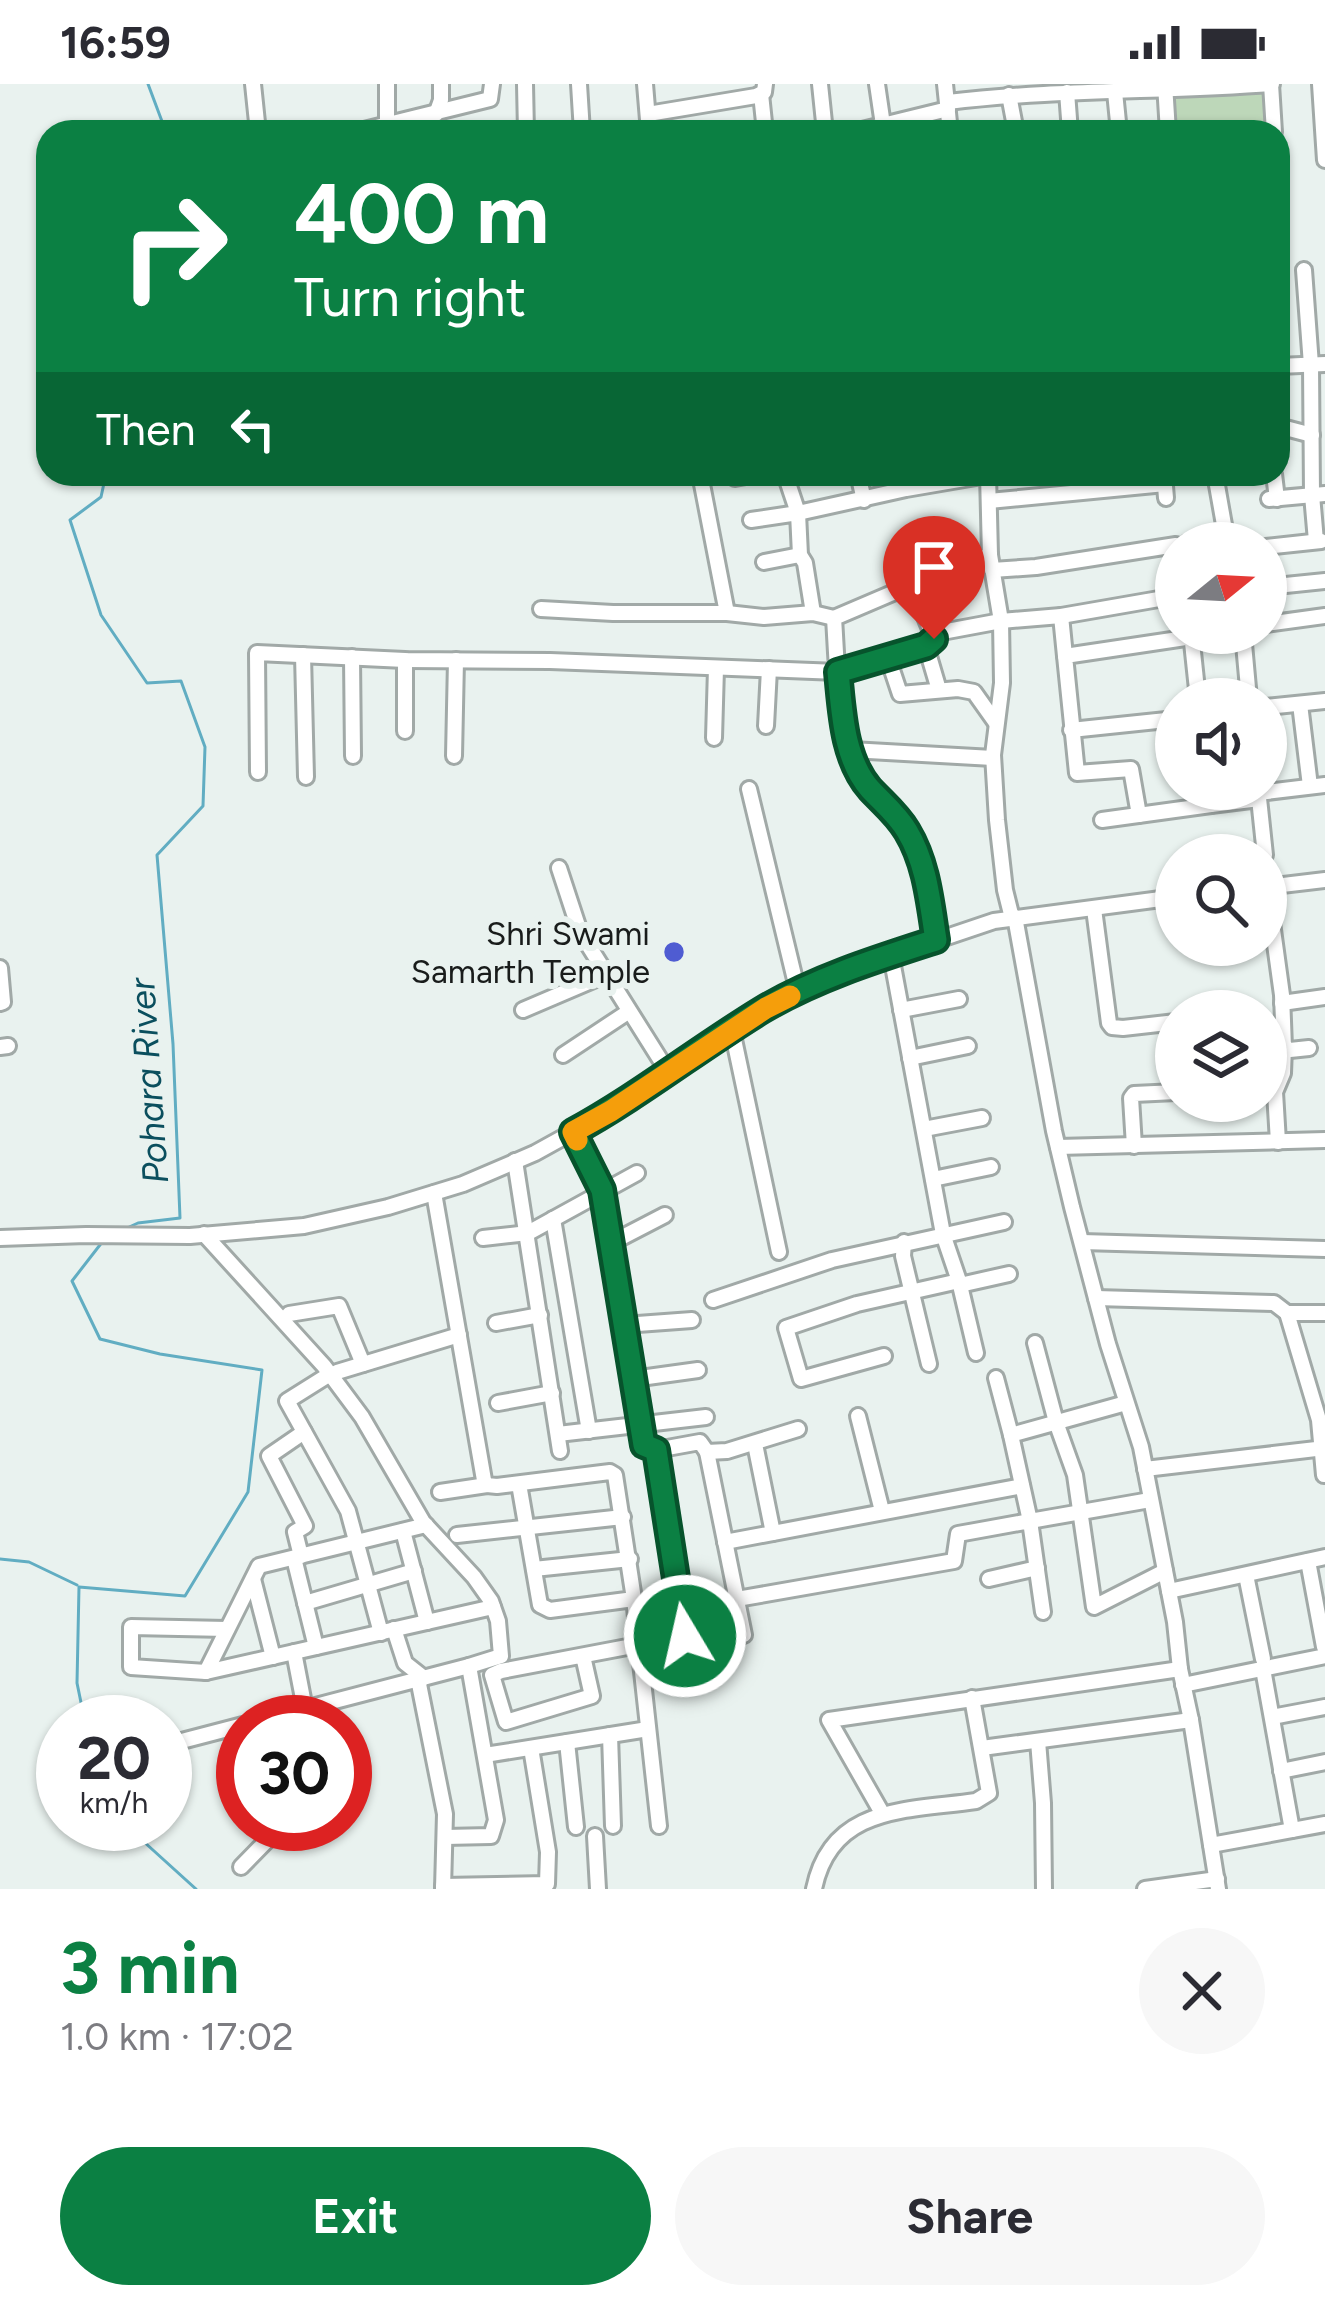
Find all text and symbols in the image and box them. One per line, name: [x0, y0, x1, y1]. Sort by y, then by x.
text: 16:59: [60, 15, 171, 69]
text: 400 m: [294, 163, 549, 264]
icon: right: [96, 168, 252, 324]
text: Turn right: [294, 265, 526, 330]
icon: left: [220, 396, 286, 462]
text: Then: [96, 402, 196, 456]
pin: [883, 516, 985, 639]
north arrow: [1155, 522, 1287, 654]
map controls: [1155, 522, 1287, 1122]
icon: arrive: [901, 534, 967, 600]
button: sound: [1155, 678, 1287, 810]
button: search: [1155, 834, 1287, 966]
place label: Shri Swami Samarth Temple: [411, 914, 650, 991]
marker: Shri Swami Samarth Temple: [661, 939, 687, 965]
water label: Pohara River: [120, 975, 177, 1185]
button: layers: [1155, 990, 1287, 1122]
position arrow: [622, 1573, 748, 1699]
speed limit sign: 30: [216, 1695, 372, 1851]
text: 20: [77, 1722, 151, 1794]
text: km/h: [80, 1784, 148, 1821]
text: 3 min: [60, 1925, 240, 2011]
button: close: [1139, 1928, 1265, 2054]
text: 1.0 km · 17:02: [60, 2013, 294, 2060]
button: Exit: [60, 2147, 651, 2285]
button: Share: [675, 2147, 1265, 2285]

